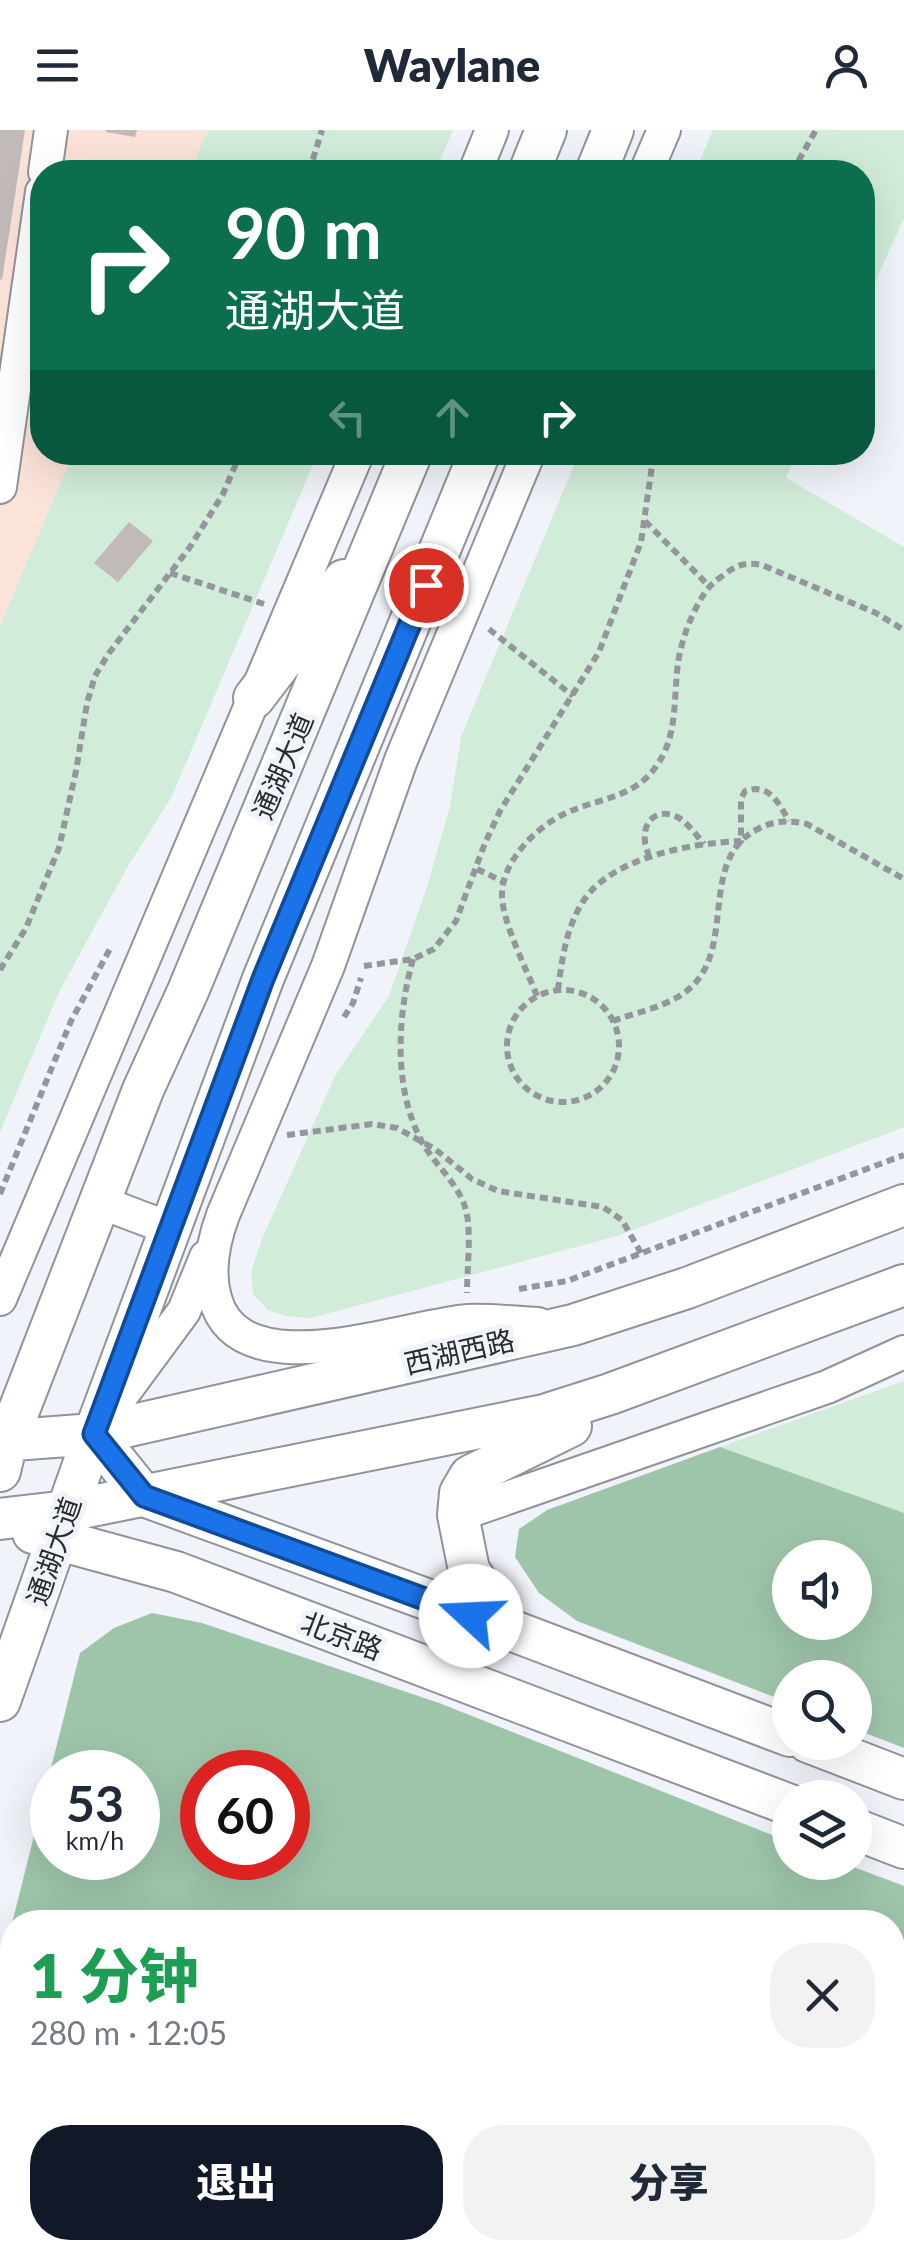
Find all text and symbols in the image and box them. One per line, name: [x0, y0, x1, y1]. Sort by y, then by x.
icon: menu: [30, 38, 85, 93]
text: Waylane: [364, 38, 540, 92]
icon: person: [819, 38, 874, 93]
text: 90 m: [225, 190, 382, 274]
icon: right: [60, 200, 190, 330]
text: 通湖大道: [225, 283, 405, 337]
icon: left: [320, 390, 375, 445]
icon: ahead: [425, 390, 480, 445]
icon: right: [530, 390, 585, 445]
pin: [384, 543, 469, 628]
icon: arrive: [399, 558, 454, 613]
street label: 通湖大道: [244, 708, 320, 824]
street label: 西湖西路: [401, 1322, 517, 1380]
street label: 通湖大道: [19, 1493, 87, 1609]
map controls: [772, 1540, 872, 1880]
button: sound: [772, 1540, 872, 1640]
position arrow: [419, 1564, 523, 1668]
street label: 北京路: [297, 1604, 387, 1666]
button: search: [772, 1660, 872, 1760]
speed limit sign: 60: [180, 1750, 310, 1880]
text: 53: [66, 1773, 124, 1833]
button: layers: [772, 1780, 872, 1880]
text: km/h: [66, 1825, 124, 1855]
text: 1 分钟: [30, 1939, 199, 2011]
button: close: [770, 1943, 875, 2048]
text: 280 m · 12:05: [30, 2013, 227, 2052]
button: 退出: [30, 2125, 443, 2240]
button: 分享: [463, 2125, 875, 2240]

